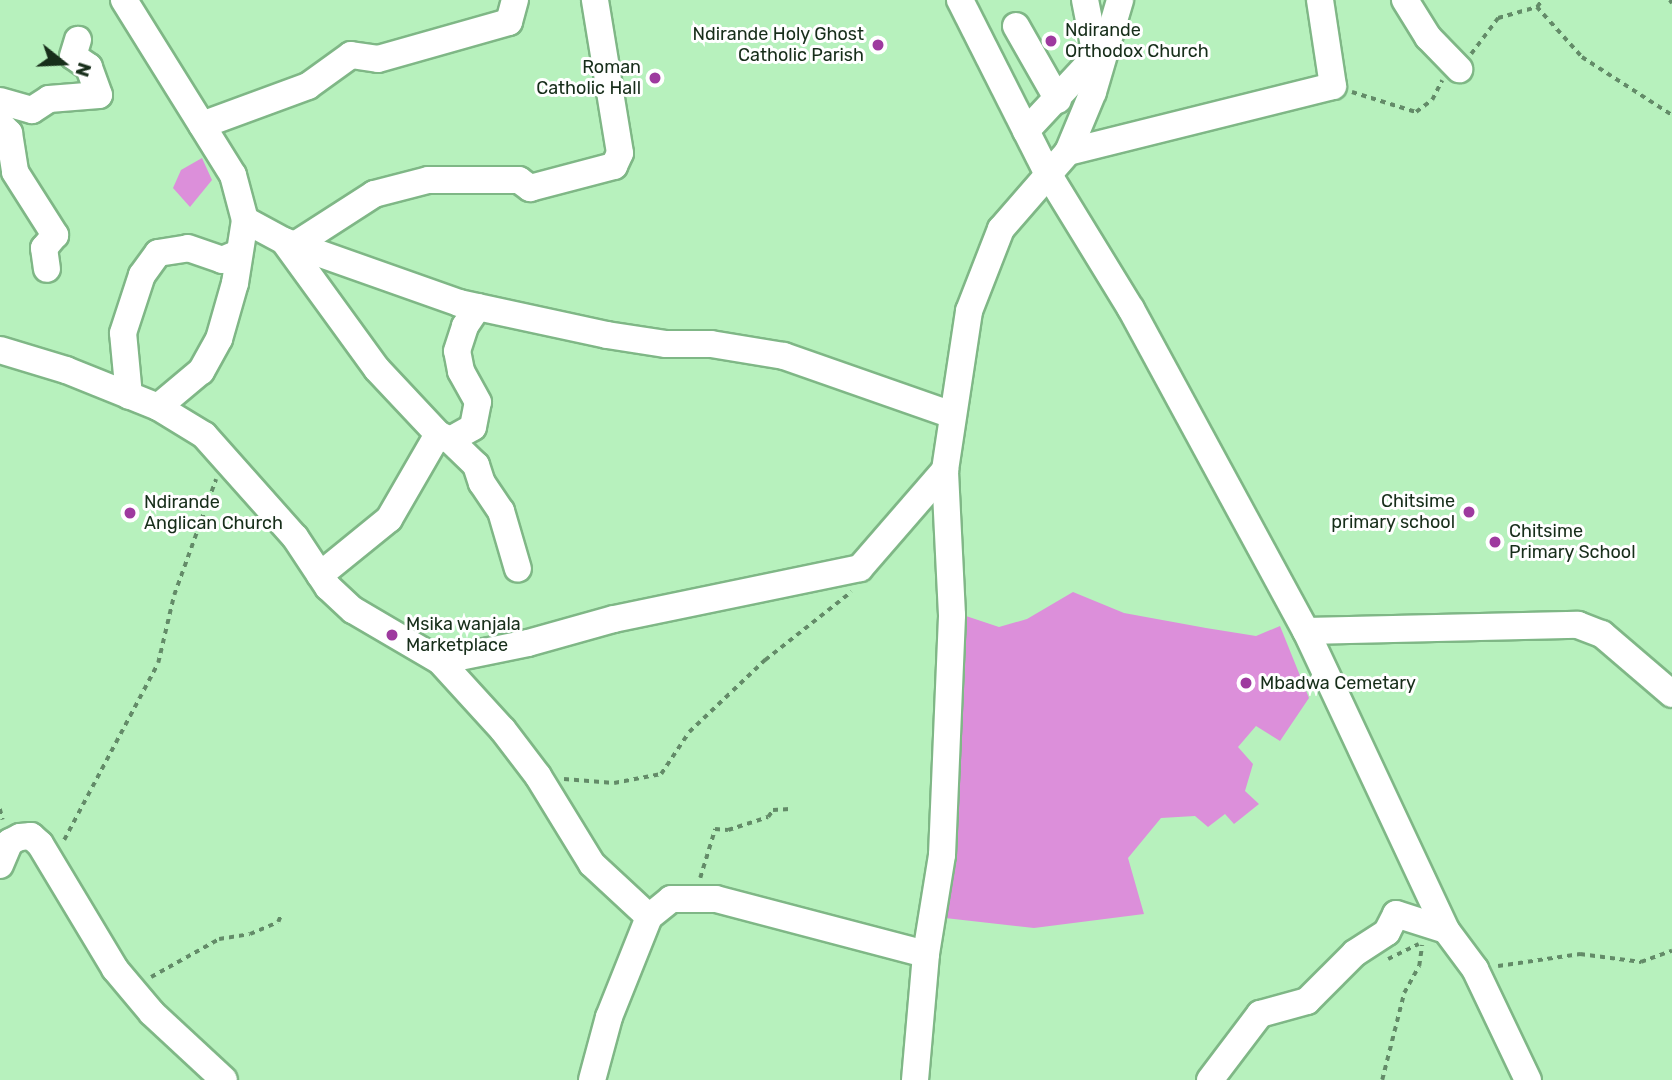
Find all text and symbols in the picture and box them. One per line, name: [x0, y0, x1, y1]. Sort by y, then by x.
place label: Ndirande Orthodox Church: [1065, 20, 1209, 62]
place label: Ndirande Holy Ghost Catholic Parish: [692, 24, 864, 66]
north arrow: [28, 28, 98, 98]
marker: Ndirande Orthodox Church: [1043, 33, 1059, 49]
marker: Ndirande Holy Ghost Catholic Parish: [870, 37, 886, 53]
place label: Roman Catholic Hall: [536, 57, 641, 100]
text: N: [70, 60, 96, 80]
marker: Roman Catholic Hall: [647, 70, 663, 86]
place label: Chitsime primary school: [1331, 491, 1455, 534]
place label: Ndirande Anglican Church: [144, 492, 283, 534]
marker: Chitsime primary school: [1461, 504, 1477, 520]
marker: Ndirande Anglican Church: [122, 505, 138, 521]
place label: Chitsime Primary School: [1509, 521, 1636, 564]
marker: Chitsime Primary School: [1487, 534, 1503, 550]
place label: Msika wanjala Marketplace: [406, 614, 521, 656]
marker: Msika wanjala Marketplace: [384, 627, 400, 643]
place label: Mbadwa Cemetary: [1260, 672, 1416, 694]
marker: Mbadwa Cemetary: [1238, 675, 1254, 691]

